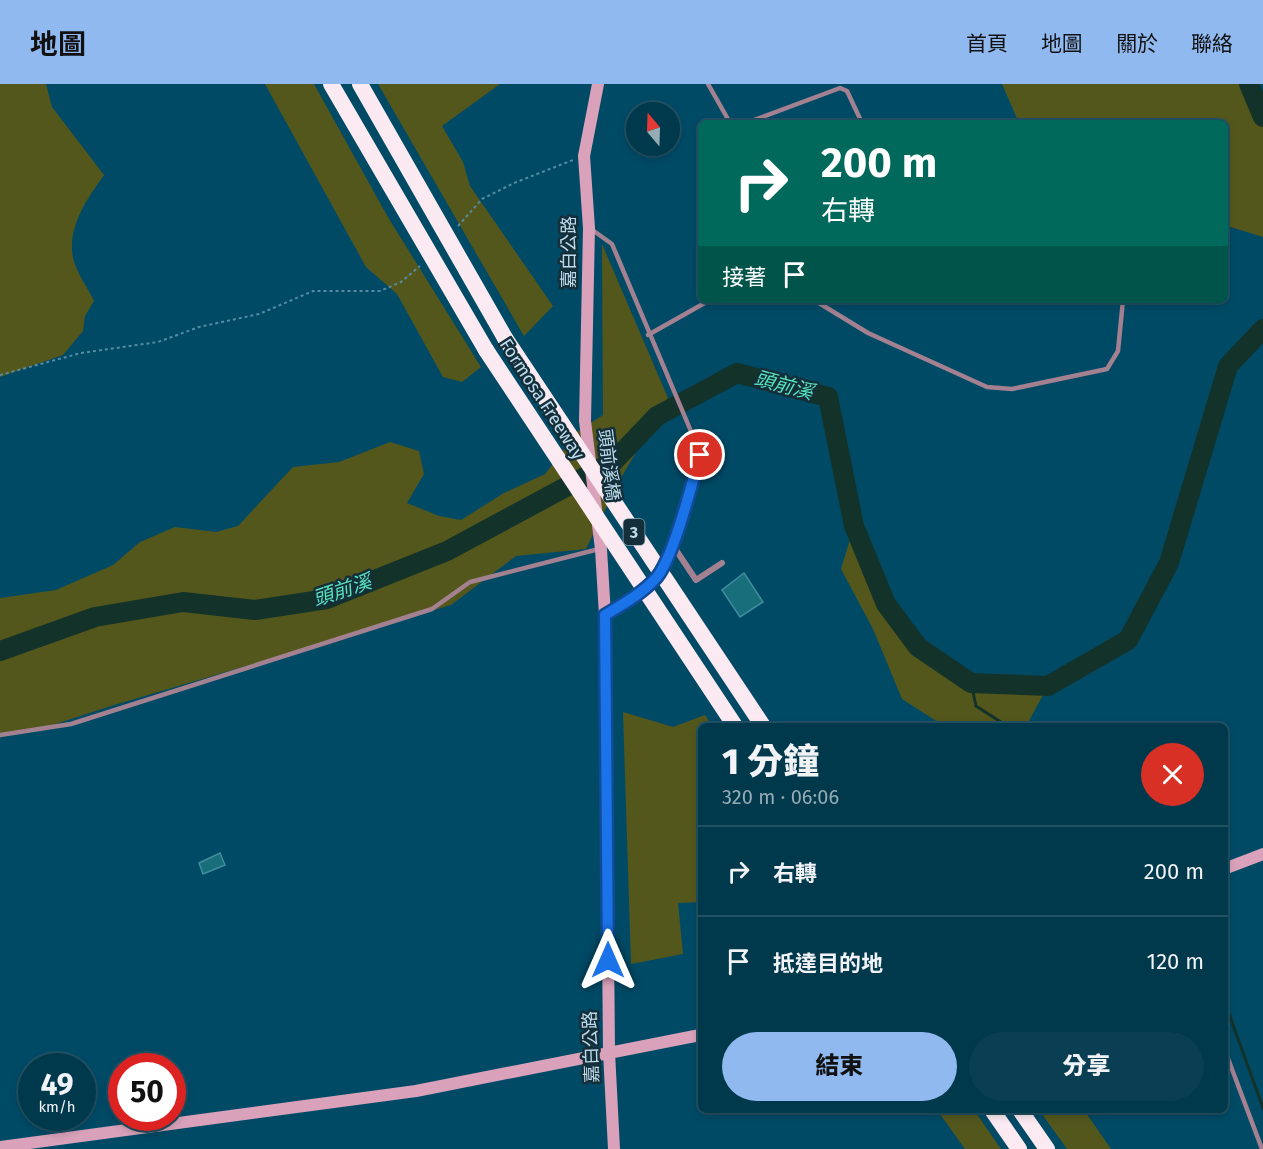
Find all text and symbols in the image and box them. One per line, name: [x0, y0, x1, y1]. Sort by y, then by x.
text: 地圖: [30, 28, 86, 61]
text: 首頁: [966, 31, 1008, 57]
text: 地圖: [1041, 31, 1083, 57]
text: 關於: [1116, 31, 1158, 57]
text: 聯絡: [1191, 31, 1233, 57]
north arrow: [626, 102, 680, 156]
map controls: [626, 102, 680, 156]
text: 200 m: [821, 138, 937, 188]
icon: right: [722, 144, 800, 222]
text: 右轉: [821, 195, 875, 227]
street label: 嘉白公路: [558, 216, 580, 288]
icon: arrive: [778, 258, 811, 291]
text: 接著: [722, 264, 766, 291]
street label: Formosa Freeway: [495, 334, 589, 464]
water label: 頭前溪: [752, 366, 819, 405]
street label: 頭前溪橋: [594, 428, 624, 502]
pin: [674, 429, 725, 480]
icon: arrive: [683, 438, 716, 471]
road number: 3: [624, 519, 644, 545]
water label: 頭前溪: [310, 568, 377, 611]
text: 1 分鐘: [722, 740, 819, 784]
button: close: [1141, 743, 1204, 806]
text: 320 m · 06:06: [722, 785, 839, 809]
icon: right: [722, 855, 755, 888]
text: 200 m: [1144, 858, 1204, 885]
text: 右轉: [773, 860, 817, 887]
position arrow: [576, 928, 640, 992]
icon: arrive: [722, 945, 755, 978]
text: 120 m: [1147, 948, 1204, 975]
text: 抵達目的地: [773, 950, 883, 977]
street label: 嘉白公路: [579, 1011, 603, 1083]
button: 結束: [722, 1032, 957, 1101]
button: 分享: [969, 1032, 1204, 1101]
speed limit sign: 50: [108, 1053, 186, 1131]
text: 49: [40, 1067, 74, 1103]
text: km/h: [38, 1098, 76, 1116]

